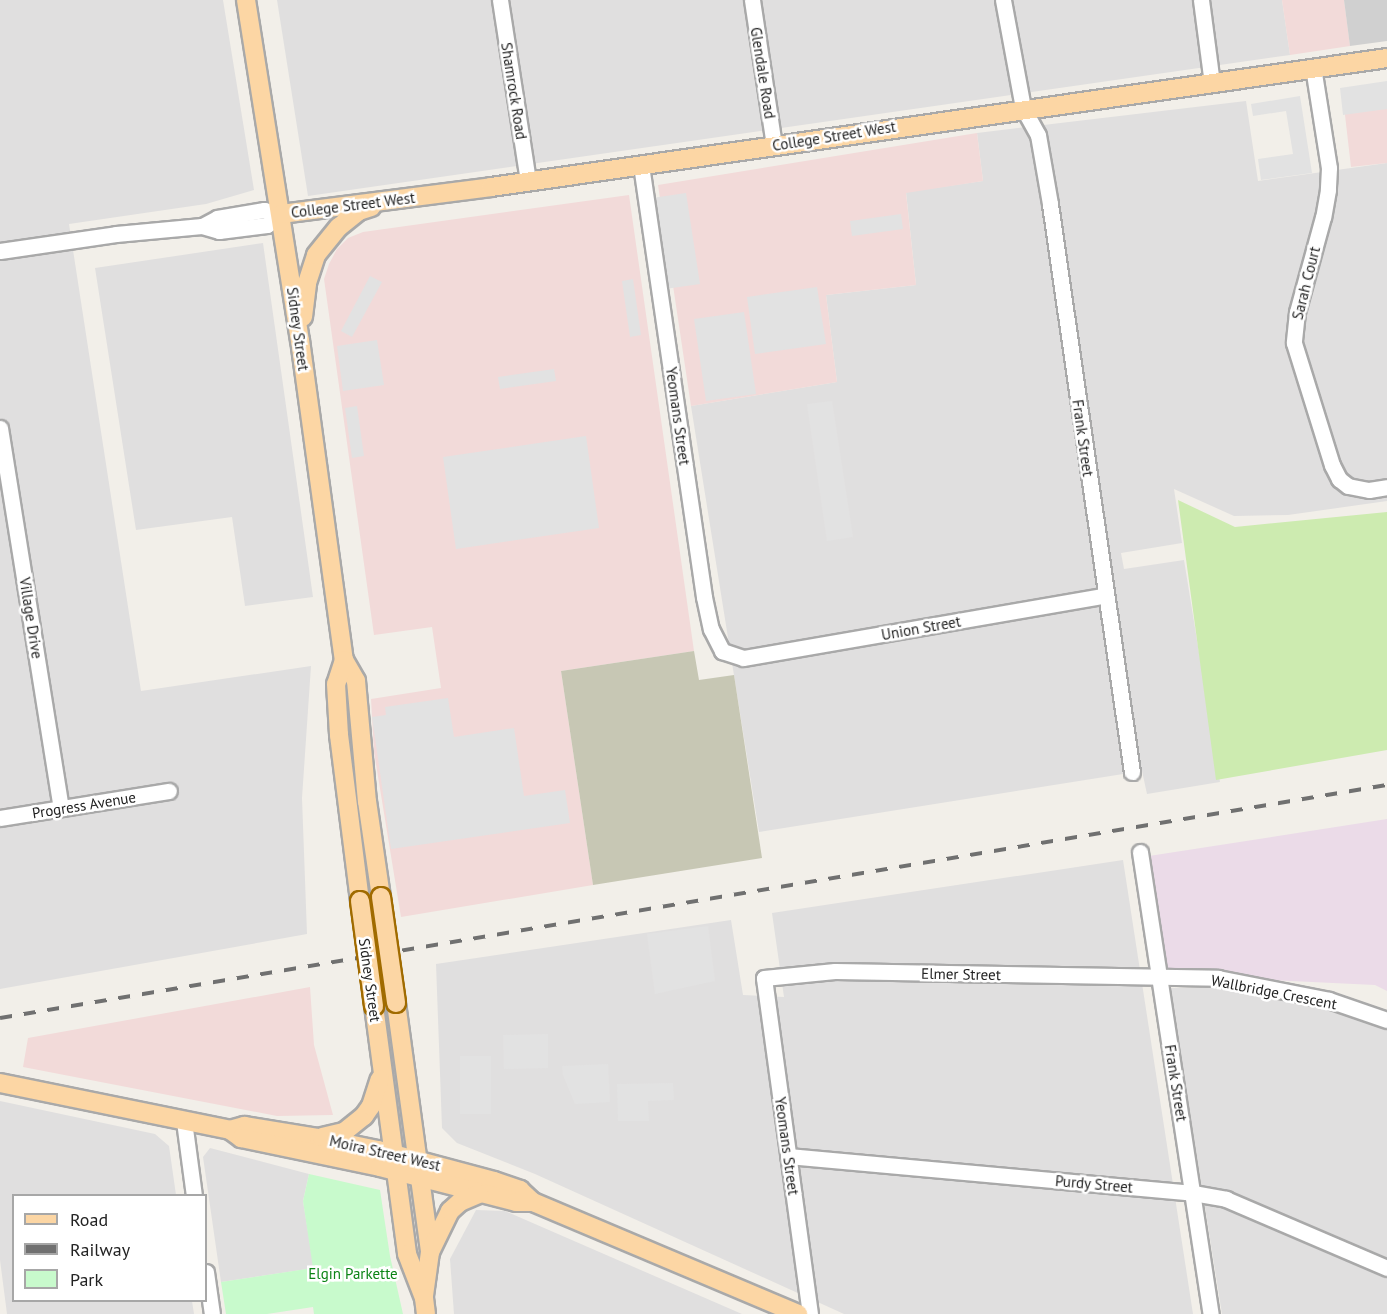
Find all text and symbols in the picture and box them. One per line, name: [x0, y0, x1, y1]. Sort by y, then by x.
street label: Glendale Road: [747, 26, 779, 120]
street label: Shamrock Road: [497, 41, 531, 141]
street label: College Street West: [771, 117, 897, 155]
street label: College Street West: [290, 188, 416, 222]
street label: Sarah Court: [1288, 244, 1324, 322]
street label: Sidney Street: [283, 286, 313, 372]
street label: Yeomans Street: [662, 366, 694, 466]
street label: Frank Street: [1069, 398, 1097, 478]
street label: Village Drive: [16, 576, 46, 660]
street label: Union Street: [880, 612, 962, 644]
street label: Progress Avenue: [31, 788, 137, 822]
street label: Sidney Street: [355, 937, 385, 1023]
street label: Elmer Street: [921, 964, 1001, 984]
street label: Wallbridge Crescent: [1210, 971, 1338, 1013]
street label: Frank Street: [1161, 1043, 1191, 1123]
street label: Yeomans Street: [771, 1096, 803, 1196]
street label: Moira Street West: [328, 1131, 442, 1175]
street label: Purdy Street: [1054, 1172, 1134, 1196]
legend: [12, 1194, 207, 1302]
text: Road: [70, 1208, 108, 1231]
text: Railway: [70, 1238, 130, 1261]
park label: Elgin Parkette: [308, 1265, 398, 1283]
text: Park: [70, 1268, 103, 1291]

